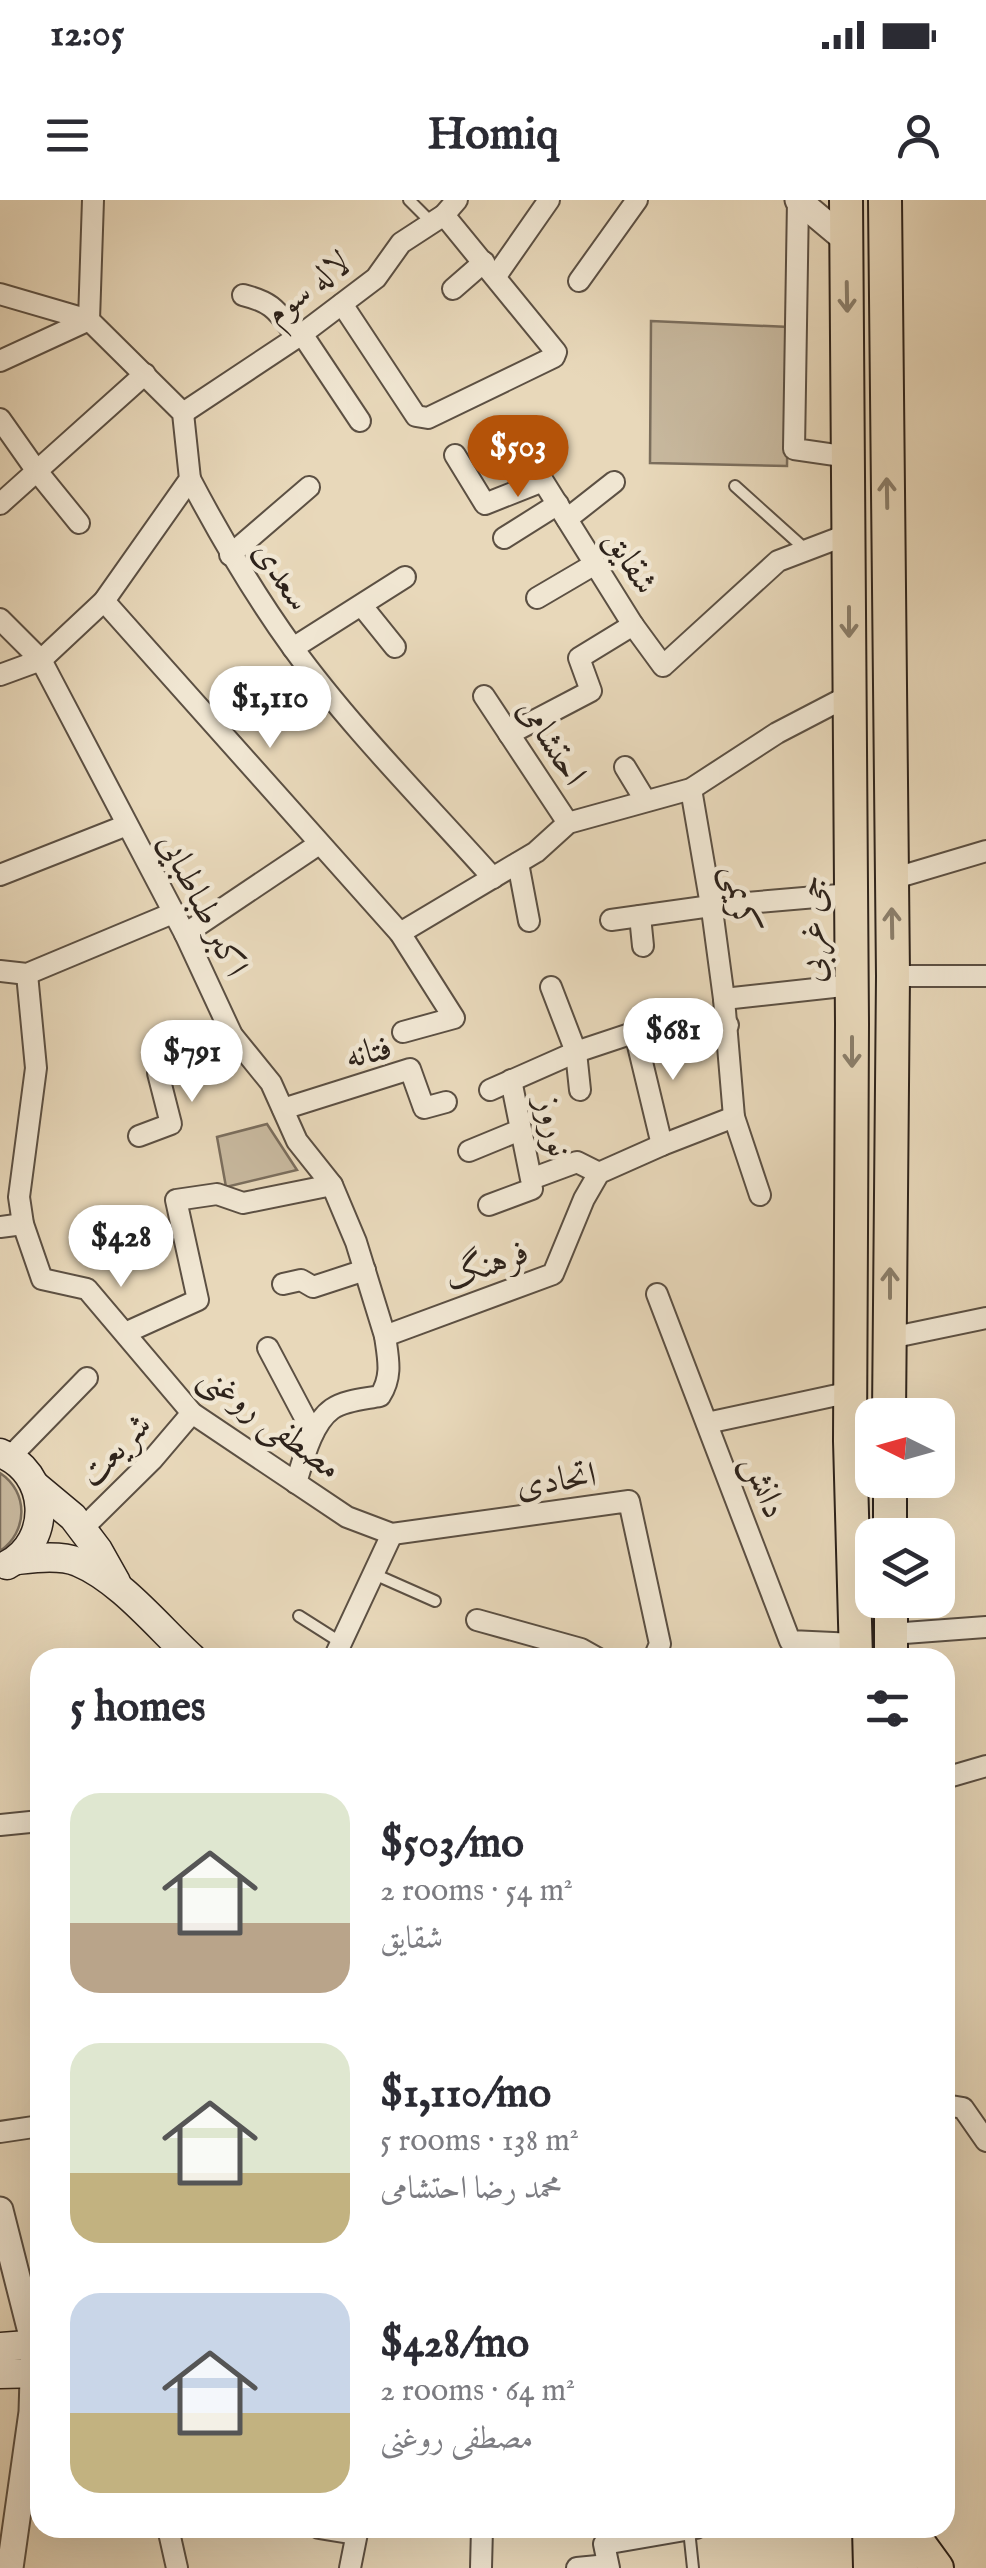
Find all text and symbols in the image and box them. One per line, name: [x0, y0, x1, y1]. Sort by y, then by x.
text: 12:05: [50, 11, 124, 59]
text: Homiq: [427, 107, 559, 164]
icon: menu: [40, 108, 95, 163]
icon: person: [891, 108, 946, 163]
street label: لاله سوم: [256, 242, 364, 341]
one-way arrow: [838, 280, 856, 313]
pin: $503: [459, 415, 577, 500]
text: $503: [490, 427, 546, 468]
one-way arrow: [878, 477, 896, 510]
street label: شقایق: [593, 521, 667, 604]
street label: سعدی: [241, 532, 320, 620]
one-way arrow: [840, 606, 859, 638]
pin: $1,110: [189, 666, 351, 751]
text: $1,110: [231, 678, 309, 719]
street label: احتشامی: [506, 690, 596, 795]
street label: اکبر طباطبایی: [146, 825, 257, 985]
street label: کریمی: [712, 862, 767, 937]
street label: جی غربی: [791, 875, 836, 983]
one-way arrow: [882, 907, 902, 940]
pin: $681: [614, 998, 732, 1083]
text: $681: [645, 1010, 701, 1051]
pin: $791: [133, 1020, 251, 1105]
street label: فتانه: [341, 1026, 396, 1081]
text: $791: [163, 1032, 221, 1073]
one-way arrow: [842, 1036, 862, 1068]
street label: نوروز: [523, 1089, 582, 1161]
pin: $428: [62, 1205, 180, 1290]
text: $428: [91, 1217, 151, 1258]
street label: فرهنگ: [438, 1229, 535, 1302]
one-way arrow: [880, 1267, 900, 1300]
street label: مصطفی روغنی: [188, 1355, 350, 1492]
north arrow: [855, 1398, 955, 1498]
map controls: [855, 1398, 955, 1618]
street label: شریعت: [70, 1404, 162, 1497]
street label: دانش: [731, 1449, 796, 1525]
street label: اتحادی: [513, 1454, 599, 1509]
button: layers: [855, 1518, 955, 1618]
icon: filters: [860, 1681, 915, 1736]
text: 5 homes: [70, 1682, 206, 1735]
text: $503/mo: [380, 1818, 524, 1871]
icon: home: [150, 1833, 270, 1953]
text: 2 rooms · 54 m²: [380, 1871, 573, 1912]
text: شقایق: [380, 1919, 443, 1960]
text: $1,110/mo: [380, 2068, 551, 2121]
icon: home: [150, 2083, 270, 2203]
text: 5 rooms · 138 m²: [380, 2121, 579, 2162]
text: محمد رضا احتشامی: [380, 2169, 562, 2210]
text: $428/mo: [380, 2318, 529, 2371]
icon: home: [150, 2333, 270, 2453]
text: 2 rooms · 64 m²: [380, 2371, 575, 2412]
text: مصطفی روغنی: [380, 2419, 533, 2460]

